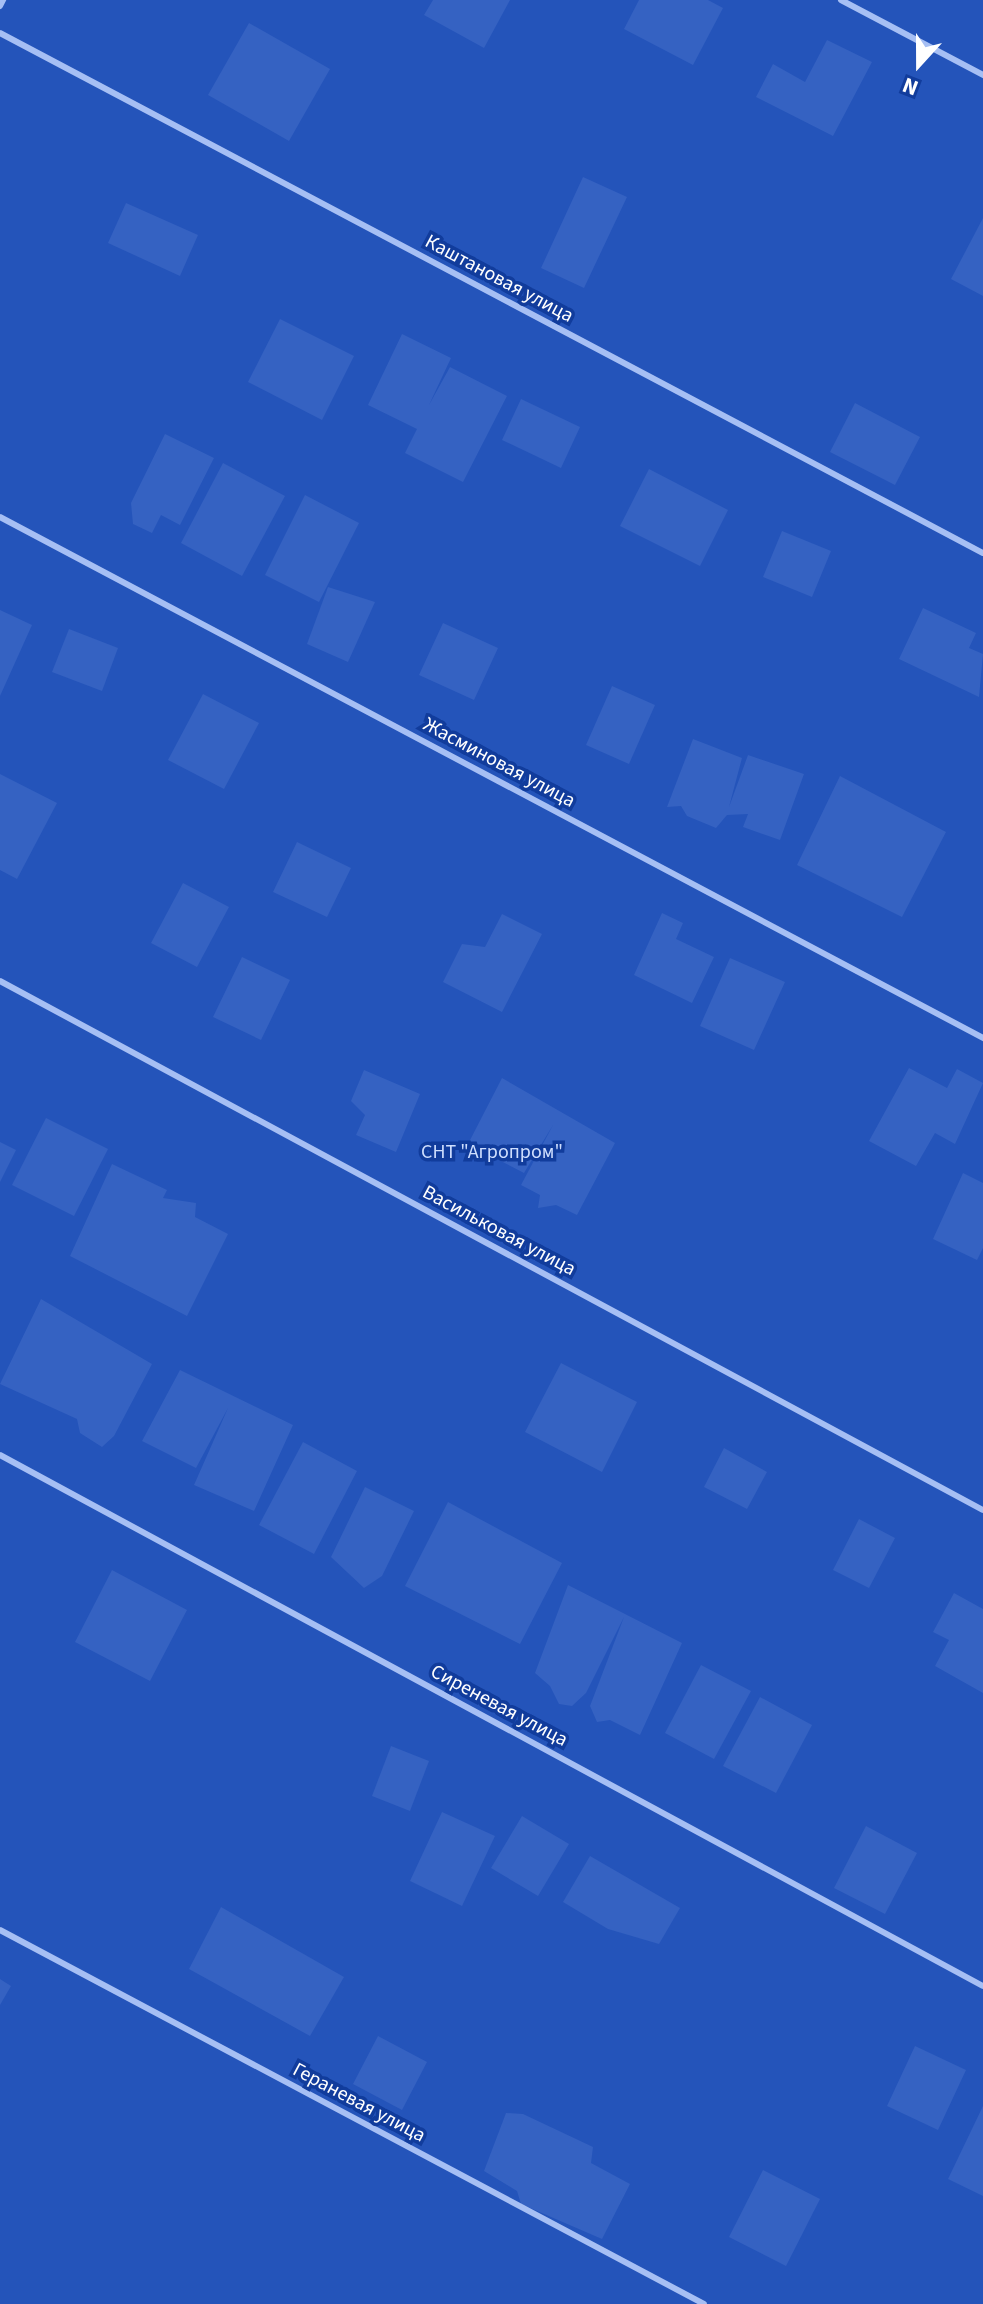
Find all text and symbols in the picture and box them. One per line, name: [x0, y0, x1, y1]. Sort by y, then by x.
north arrow: [879, 24, 959, 104]
text: N: [898, 69, 923, 104]
street label: Каштановая улица: [421, 230, 577, 328]
street label: Жасминовая улица: [419, 713, 579, 813]
park label: СНТ "Агропром": [421, 1140, 563, 1164]
street label: Васильковая улица: [418, 1180, 580, 1282]
street label: Сиреневая улица: [426, 1660, 572, 1752]
street label: Гераневая улица: [289, 2058, 429, 2148]

